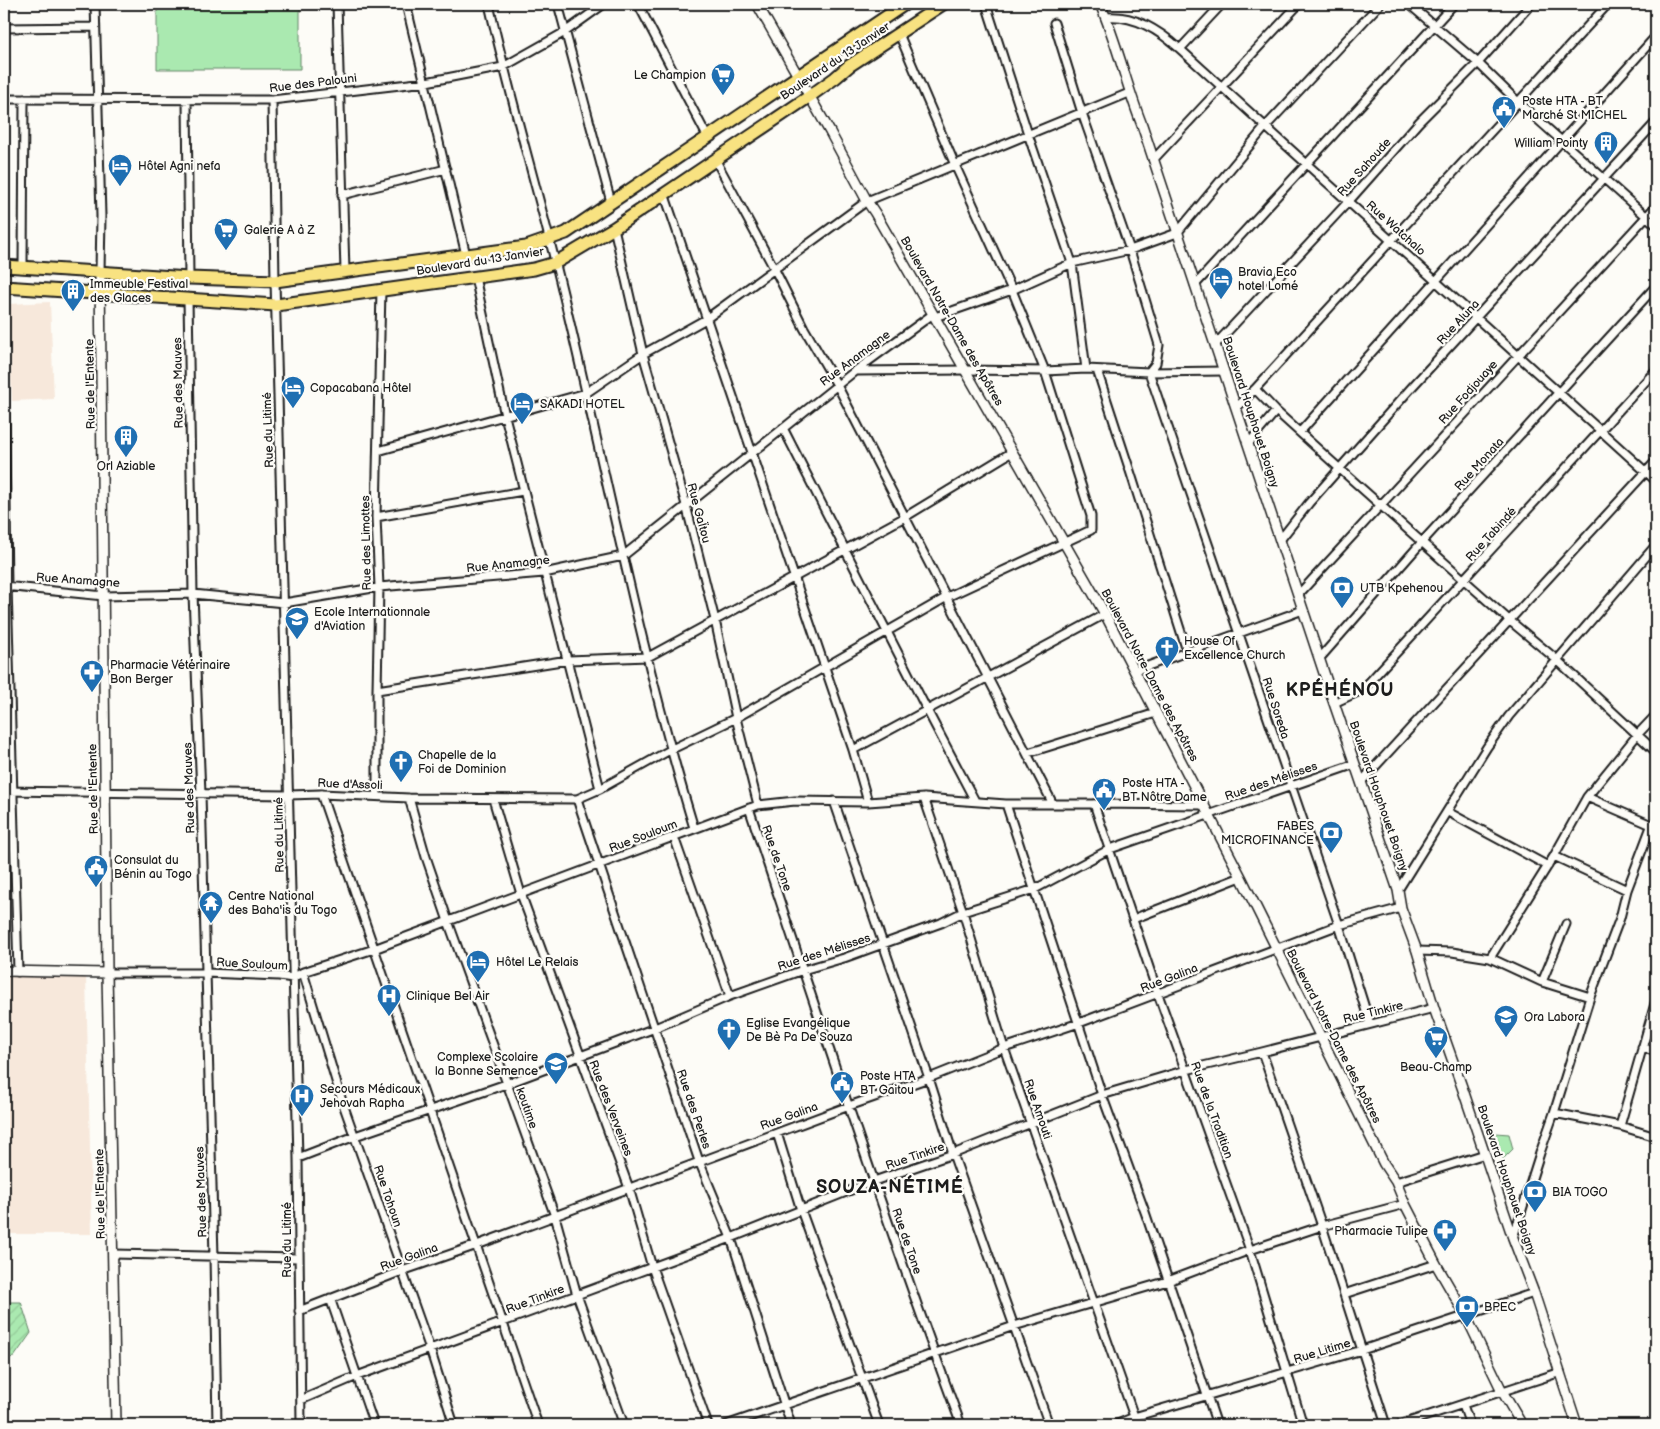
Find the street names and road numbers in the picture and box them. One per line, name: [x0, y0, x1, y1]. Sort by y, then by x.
street label: Boulevard du 13 Janvier: [778, 19, 893, 104]
street label: Rue des Palouni: [268, 71, 358, 96]
street label: Rue Sahoude: [1334, 135, 1395, 200]
street label: Rue Watchalo: [1363, 198, 1429, 259]
street label: Boulevard Notre-Dame des Apôtres: [897, 234, 1006, 409]
street label: Boulevard du 13 Janvier: [415, 244, 546, 279]
street label: Rue Aluna: [1434, 297, 1483, 348]
street label: Rue Anamagne: [817, 327, 893, 390]
street label: Boulevard Houphouet Boigny: [1219, 335, 1282, 490]
street label: Rue des Mauves: [170, 337, 187, 429]
street label: Rue de l'Entente: [82, 339, 99, 429]
street label: Rue Fodjouaye: [1436, 357, 1501, 427]
street label: Rue du Litimé: [260, 392, 277, 468]
street label: Rue Monata: [1452, 434, 1507, 494]
street label: Rue GaÏtou: [683, 481, 715, 545]
street label: Rue des Limottes: [358, 495, 375, 591]
street label: Rue Tabindé: [1463, 504, 1520, 565]
street label: Rue Anamagne: [465, 553, 551, 576]
street label: Rue Anamagne: [36, 570, 120, 591]
street label: Boulevard Notre-Dame des Apôtres: [1098, 586, 1202, 764]
street label: Rue Soreda: [1258, 675, 1293, 741]
street label: Boulevard Houphouet Boigny: [1346, 719, 1412, 874]
street label: Rue des Mauves: [180, 742, 199, 834]
street label: Rue de l'Entente: [85, 744, 102, 834]
street label: Rue des Mélisses: [1223, 759, 1319, 804]
street label: Rue d'Assoli: [317, 776, 383, 793]
street label: Rue du Litimé: [271, 797, 288, 873]
street label: Rue Souloum: [607, 817, 679, 856]
street label: Rue de Tone: [758, 823, 795, 893]
street label: Rue des Mélisses: [776, 930, 873, 975]
street label: Boulevard Notre-Dame des Apôtres: [1283, 947, 1384, 1126]
street label: Rue Souloum: [216, 955, 288, 974]
street label: Rue Galina: [1138, 961, 1200, 996]
street label: Rue Tinkire: [1342, 998, 1405, 1027]
street label: Rue des Verveines: [585, 1058, 636, 1158]
street label: Rue de la Tradition: [1187, 1060, 1236, 1161]
street label: Rue des Perles: [673, 1068, 714, 1151]
street label: Rue Amouti: [1020, 1077, 1055, 1141]
street label: koutime: [512, 1086, 541, 1131]
street label: Rue Galina: [758, 1099, 820, 1134]
street label: Boulevard Houphouet Boigny: [1474, 1103, 1540, 1258]
street label: Rue Tinkire: [884, 1139, 947, 1174]
street label: Rue des Mauves: [192, 1146, 211, 1238]
street label: Rue de l'Entente: [92, 1149, 109, 1239]
street label: Rue Tohoun: [370, 1163, 405, 1229]
street label: Rue du Litimé: [280, 1202, 295, 1278]
street label: Rue de Tone: [888, 1206, 925, 1276]
street label: Rue Galina: [378, 1240, 440, 1275]
street label: Rue Tinkire: [504, 1281, 567, 1317]
street label: Rue Litime: [1292, 1336, 1352, 1367]

